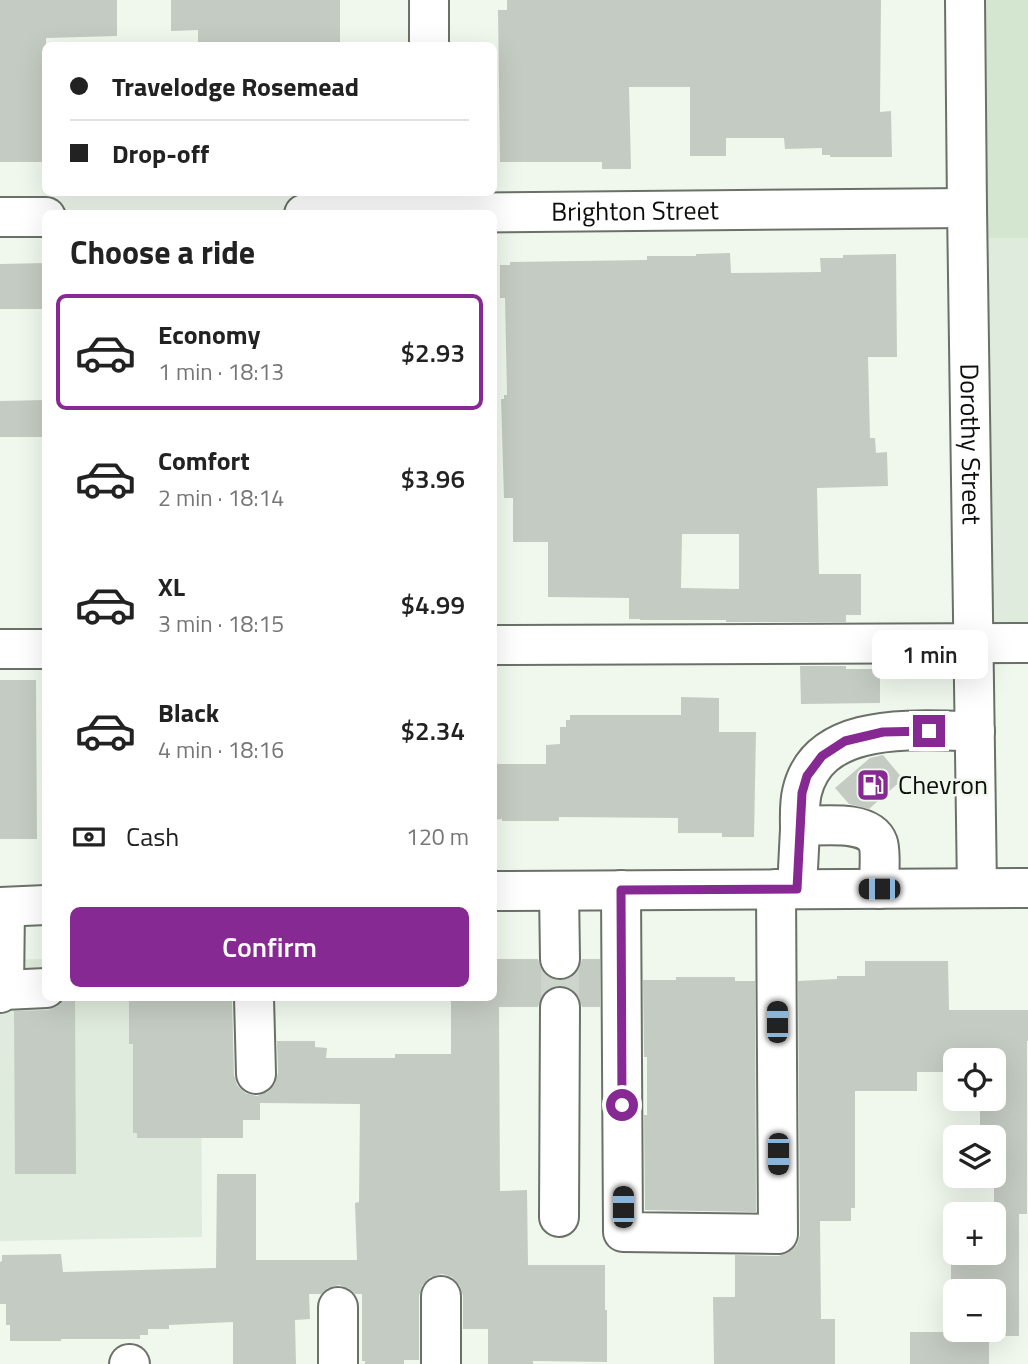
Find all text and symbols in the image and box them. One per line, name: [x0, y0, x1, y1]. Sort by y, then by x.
text: Travelodge Rosemead: [112, 67, 359, 106]
text: Drop-off: [112, 134, 209, 173]
street label: Brighton Street: [551, 190, 719, 231]
text: Choose a ride: [70, 228, 255, 276]
text: Economy: [158, 315, 260, 354]
icon: car: [74, 321, 137, 384]
text: $2.93: [401, 333, 465, 372]
text: 1 min · 18:13: [158, 354, 284, 389]
street label: Dorothy Street: [950, 363, 992, 525]
text: Comfort: [158, 441, 250, 480]
icon: car: [74, 447, 137, 510]
text: $3.96: [401, 459, 465, 498]
text: 2 min · 18:14: [158, 480, 284, 515]
text: XL: [158, 567, 185, 606]
icon: car: [74, 573, 137, 636]
text: $4.99: [401, 585, 465, 624]
text: 3 min · 18:15: [158, 606, 284, 641]
callout: 1 min: [871, 630, 987, 678]
text: 1 min: [902, 637, 958, 672]
text: Black: [158, 693, 219, 732]
icon: car: [74, 699, 137, 762]
text: $2.34: [401, 711, 465, 750]
route end: [913, 715, 945, 747]
text: 4 min · 18:16: [158, 732, 284, 767]
place label: Chevron: [898, 765, 988, 804]
fuel station icon: Chevron: [854, 766, 892, 804]
text: Cash: [126, 817, 179, 856]
icon: cash: [70, 818, 108, 856]
text: 120 m: [406, 819, 469, 854]
car: [859, 879, 901, 900]
button: Confirm: [70, 907, 469, 987]
car: [767, 1001, 788, 1043]
map controls: [943, 1048, 1006, 1342]
button: locate: [943, 1048, 1006, 1111]
route start: [606, 1089, 638, 1121]
button: layers: [943, 1125, 1006, 1188]
car: [768, 1133, 789, 1175]
car: [613, 1186, 634, 1228]
button: +: [943, 1202, 1006, 1265]
button: −: [943, 1279, 1006, 1342]

